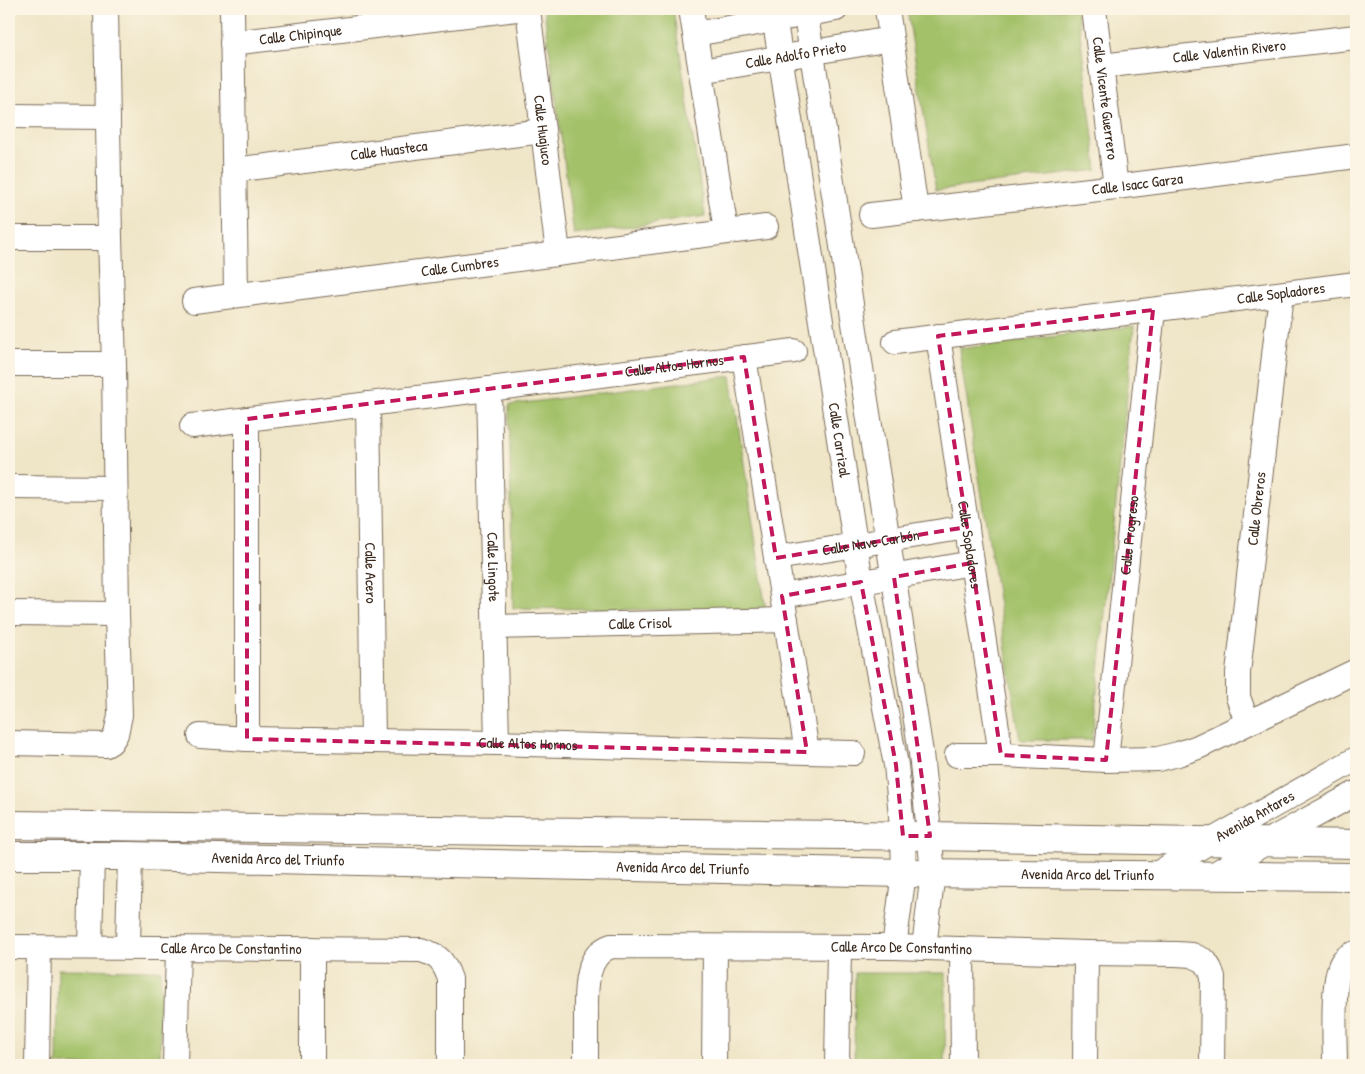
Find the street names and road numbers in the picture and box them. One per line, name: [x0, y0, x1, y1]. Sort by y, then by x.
street label: Calle Chipinque: [258, 19, 343, 50]
street label: Calle Valentin Rivero: [1171, 34, 1287, 68]
street label: Calle Adolfo Prieto: [744, 36, 847, 73]
street label: Calle Vicente Guerrero: [1088, 36, 1124, 161]
street label: Calle Huajuco: [529, 94, 558, 166]
street label: Calle Huasteca: [349, 135, 429, 165]
street label: Calle Isacc Garza: [1091, 167, 1184, 200]
street label: Calle Cumbres: [420, 251, 500, 282]
street label: Calle Sopladores: [1236, 277, 1326, 309]
street label: Calle Altos Hornos: [624, 349, 725, 382]
street label: Calle Carrizal: [824, 401, 856, 479]
street label: Calle Obreros: [1242, 470, 1271, 546]
street label: Calle Progreso: [1114, 495, 1144, 576]
street label: Calle Sopladores: [953, 499, 987, 590]
street label: Calle Nave Carbón: [820, 524, 921, 560]
street label: Calle Lingote: [482, 532, 505, 602]
street label: Calle Acero: [360, 542, 382, 604]
street label: Calle Crisol: [608, 612, 672, 634]
street label: Calle Altos Hornos: [478, 732, 578, 755]
street label: Avenida Antares: [1211, 785, 1298, 846]
street label: Avenida Arco del Triunfo: [211, 847, 345, 871]
street label: Avenida Arco del Triunfo: [616, 856, 750, 880]
street label: Avenida Arco del Triunfo: [1021, 863, 1154, 885]
street label: Calle Arco De Constantino: [831, 936, 972, 959]
street label: Calle Arco De Constantino: [160, 937, 302, 959]

